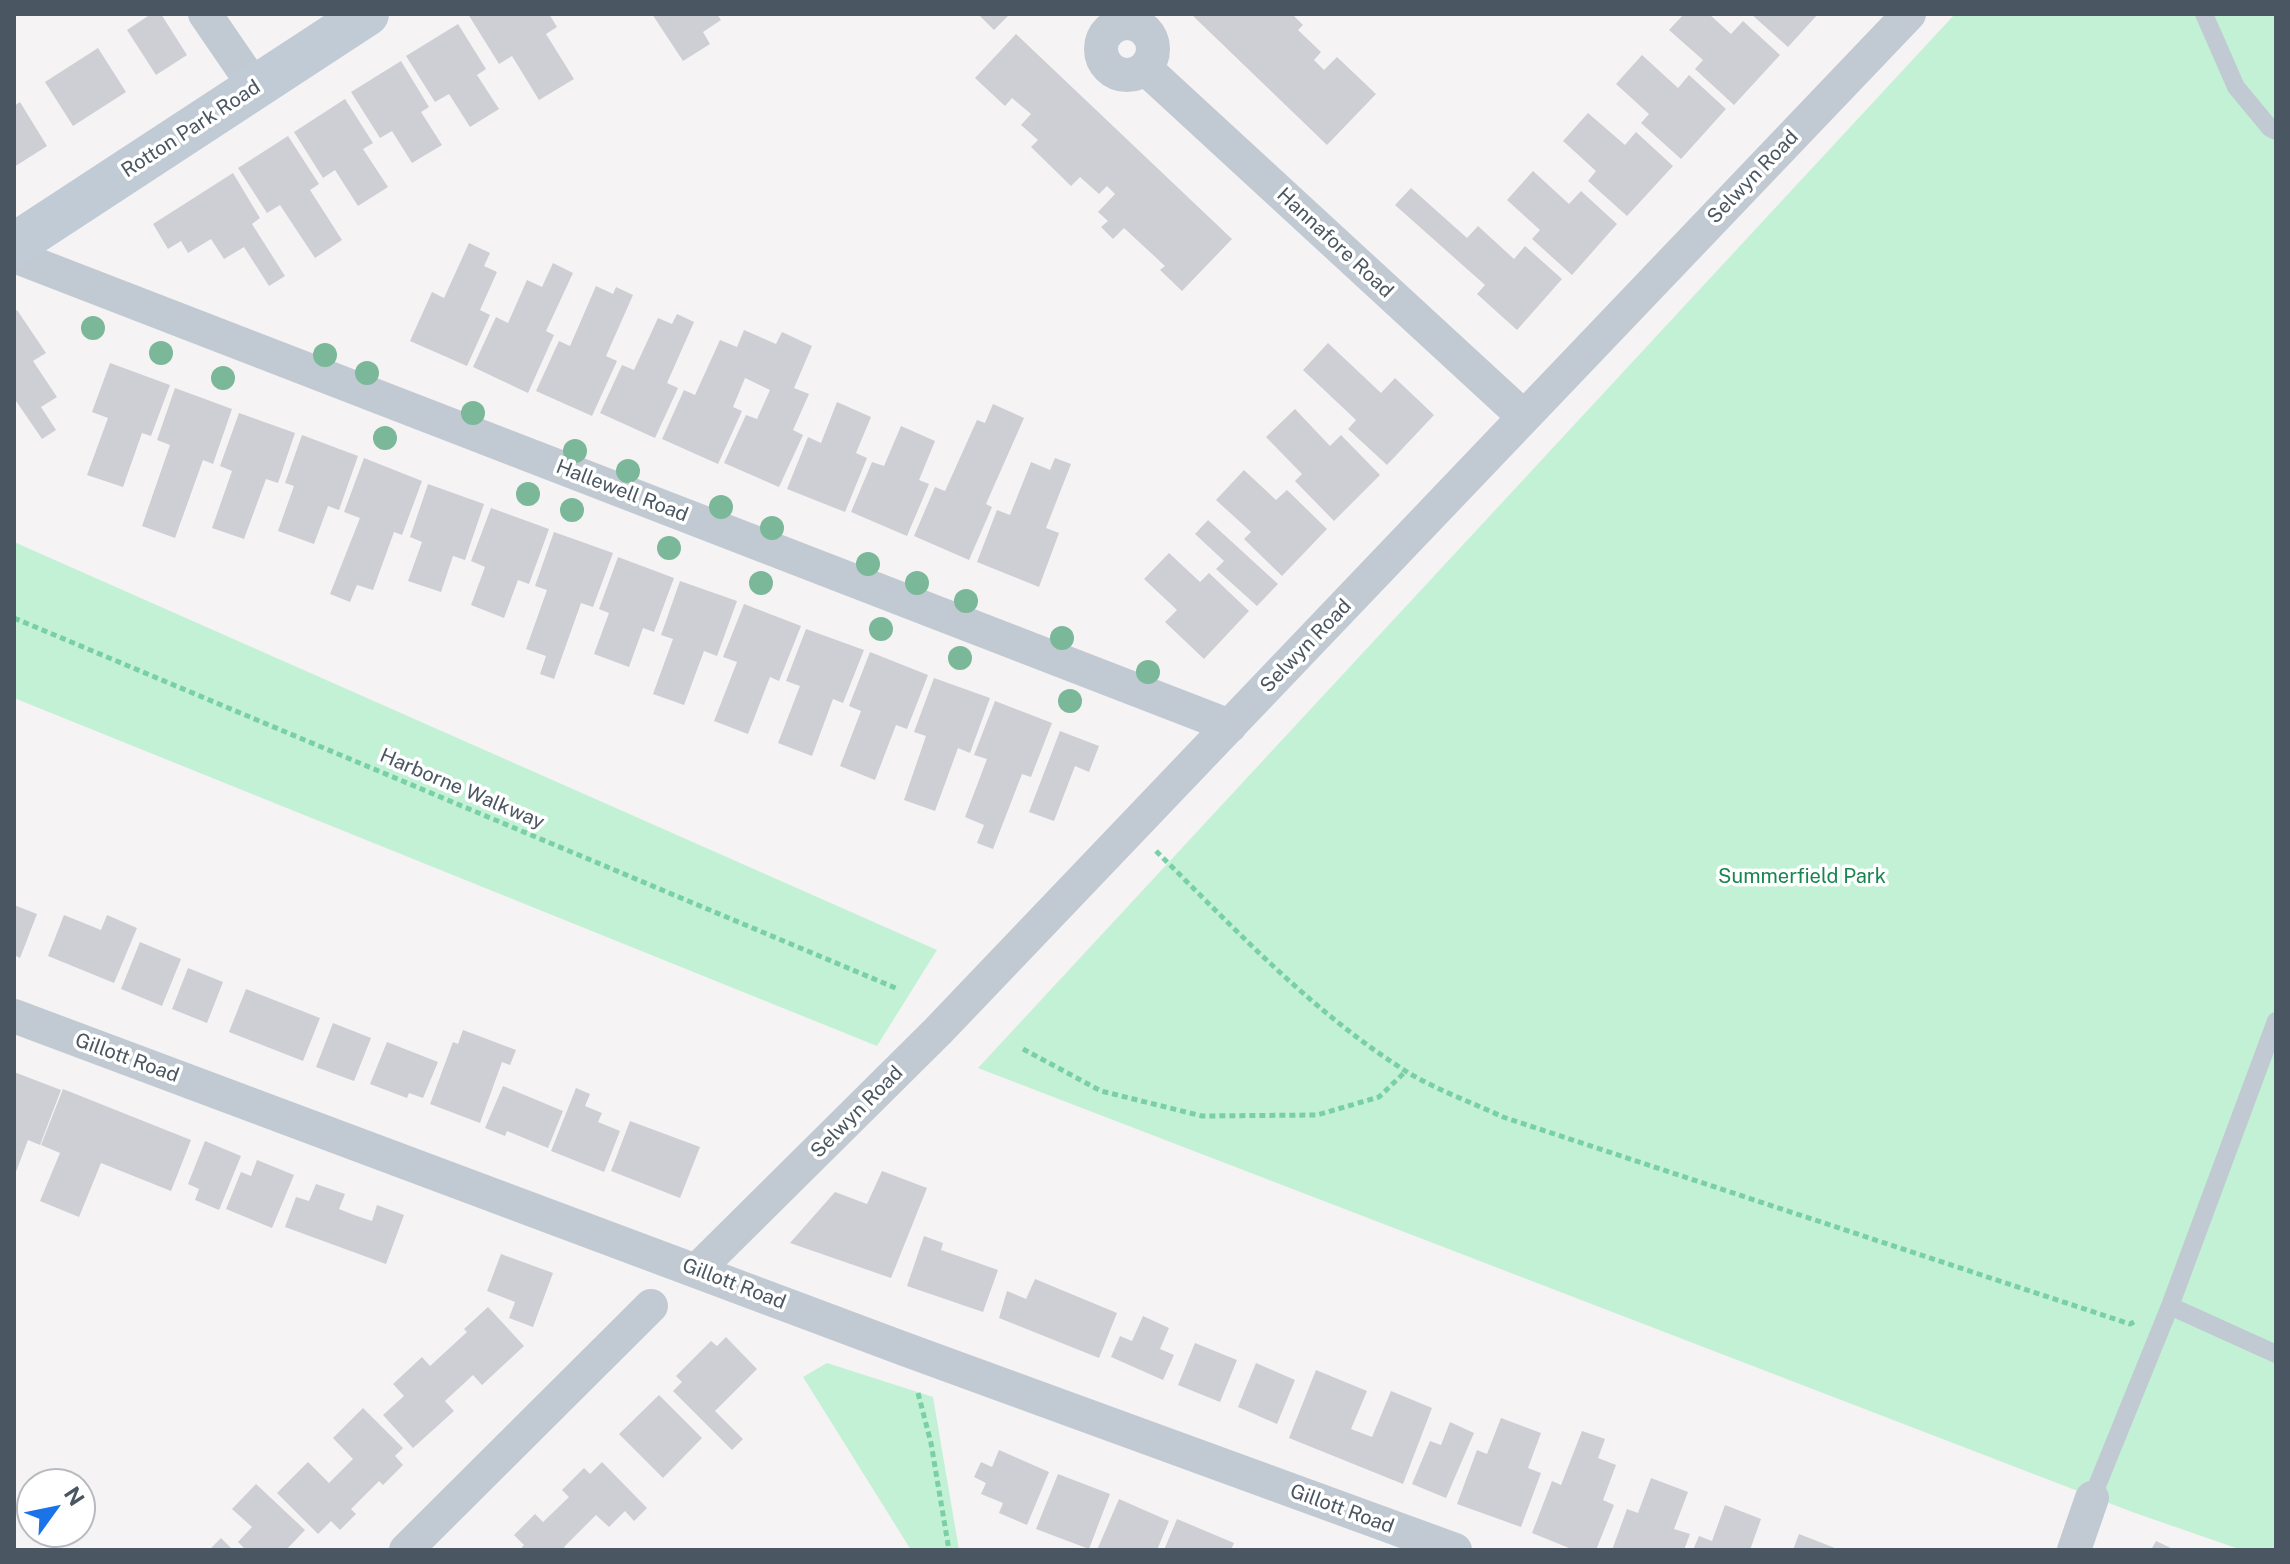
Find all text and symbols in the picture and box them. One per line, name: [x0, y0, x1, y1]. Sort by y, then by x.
street label: Rotton Park Road: [117, 75, 265, 183]
street label: Selwyn Road: [1702, 125, 1804, 229]
street label: Hannafore Road: [1272, 183, 1398, 303]
street label: Hallewell Road: [553, 455, 691, 527]
street label: Selwyn Road: [1255, 594, 1357, 698]
street label: Harborne Walkway: [376, 743, 548, 835]
park label: Summerfield Park: [1718, 865, 1886, 889]
street label: Gillott Road: [72, 1028, 182, 1088]
street label: Selwyn Road: [806, 1061, 908, 1163]
street label: Gillott Road: [679, 1253, 789, 1315]
north arrow: [16, 1468, 96, 1548]
street label: Gillott Road: [1287, 1479, 1397, 1539]
text: N: [59, 1482, 90, 1510]

